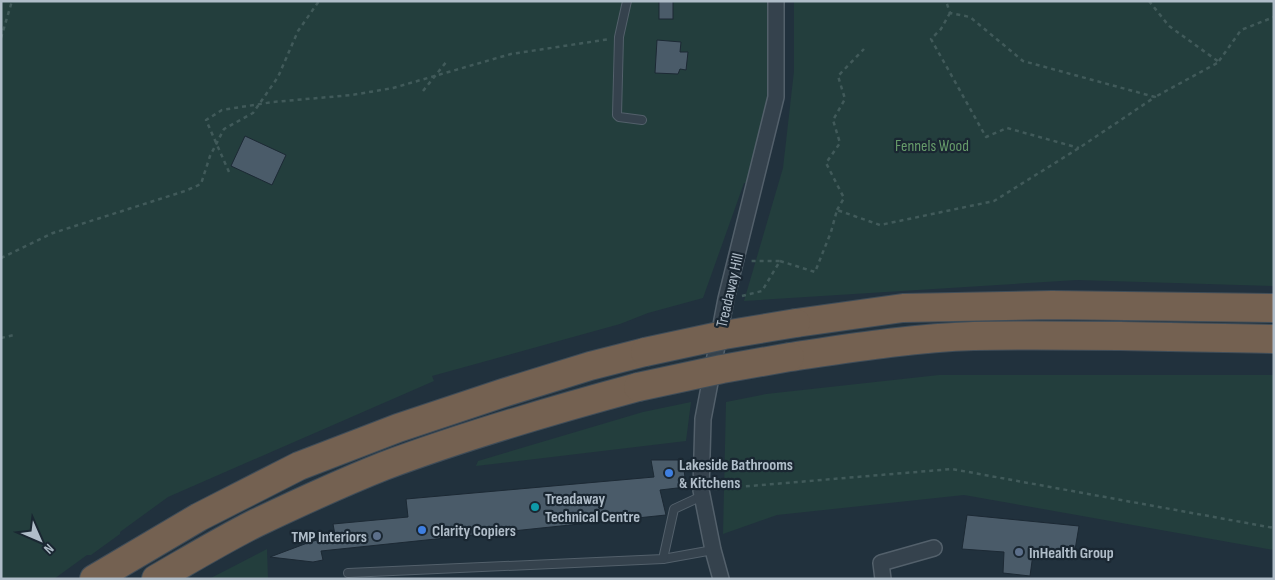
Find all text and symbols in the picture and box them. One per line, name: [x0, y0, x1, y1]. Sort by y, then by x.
park label: Fennels Wood: [895, 137, 969, 156]
street label: Treadaway Hill: [713, 251, 748, 329]
place label: Lakeside Bathrooms & Kitchens: [679, 456, 793, 493]
marker: Lakeside Bathrooms & Kitchens: [663, 467, 675, 479]
place label: Treadaway Technical Centre: [545, 490, 640, 527]
marker: Treadaway Technical Centre: [529, 501, 541, 513]
north arrow: [15, 515, 65, 565]
place label: Clarity Copiers: [432, 522, 516, 541]
marker: Clarity Copiers: [416, 524, 428, 536]
place label: TMP Interiors: [291, 528, 367, 547]
marker: TMP Interiors: [371, 530, 383, 542]
text: N: [40, 540, 57, 557]
place label: InHealth Group: [1029, 544, 1114, 563]
marker: InHealth Group: [1013, 546, 1025, 558]

